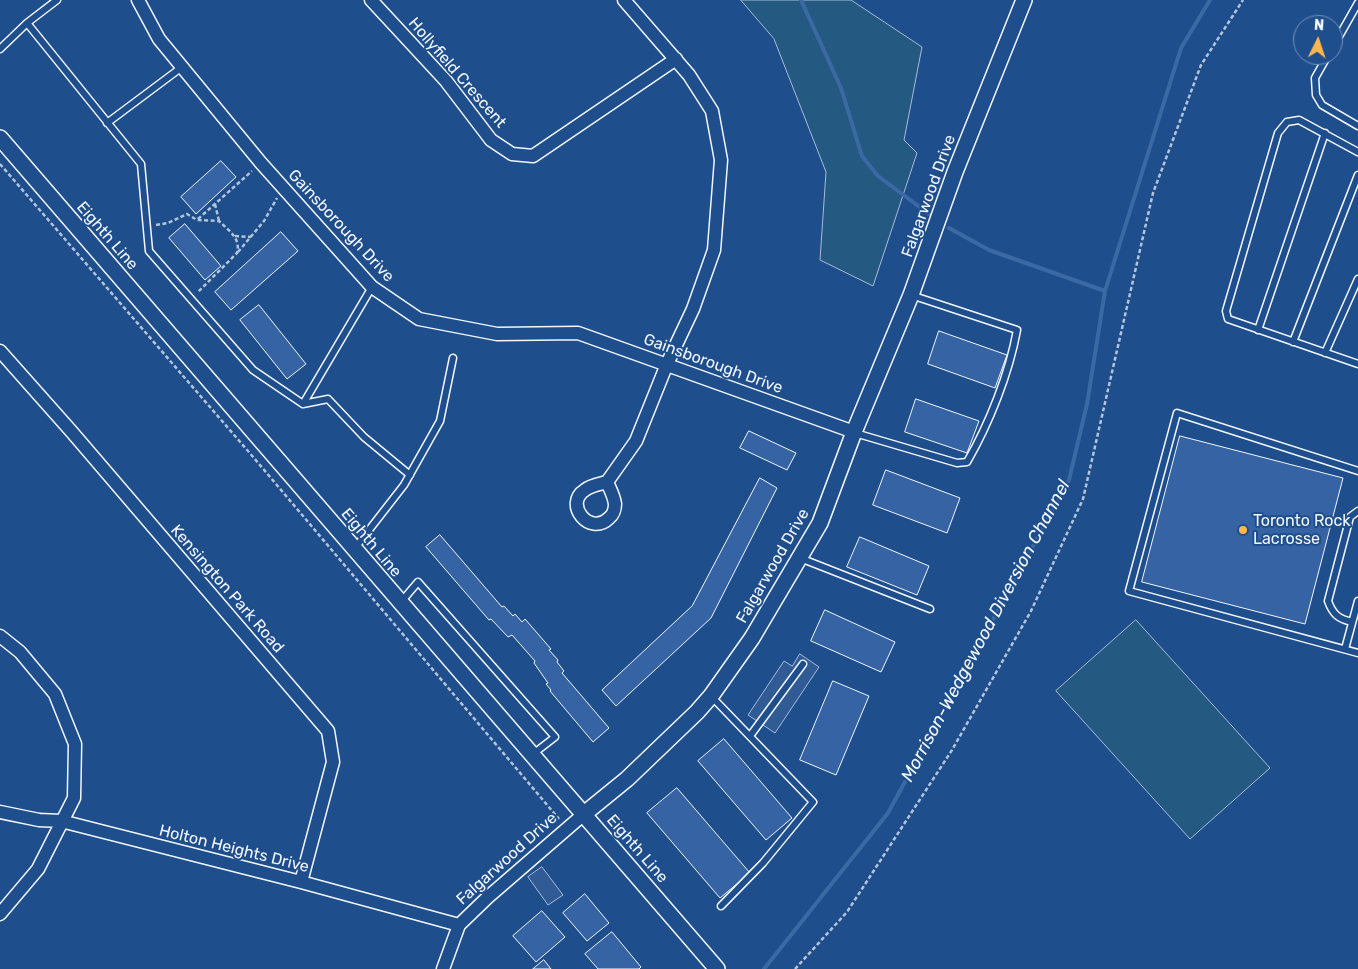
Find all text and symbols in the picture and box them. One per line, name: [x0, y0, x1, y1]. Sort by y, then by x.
street label: Hollyfield Crescent: [404, 14, 510, 132]
north arrow: [1293, 15, 1343, 65]
text: N: [1313, 17, 1325, 34]
street label: Falgarwood Drive: [898, 132, 960, 260]
street label: Gainsborough Drive: [284, 166, 398, 286]
street label: Eighth Line: [72, 198, 142, 274]
street label: Gainsborough Drive: [641, 330, 785, 398]
water label: Morrison-Wedgewood Diversion Channel: [897, 476, 1075, 786]
street label: Eighth Line: [337, 505, 405, 581]
street label: Falgarwood Drive: [732, 505, 814, 627]
place label: Toronto Rock Lacrosse: [1253, 511, 1351, 549]
street label: Kensington Park Road: [166, 521, 288, 657]
marker: Toronto Rock Lacrosse: [1237, 524, 1249, 536]
street label: Falgarwood Drive: [453, 809, 561, 909]
street label: Eighth Line: [602, 811, 672, 887]
street label: Holton Heights Drive: [157, 821, 311, 877]

